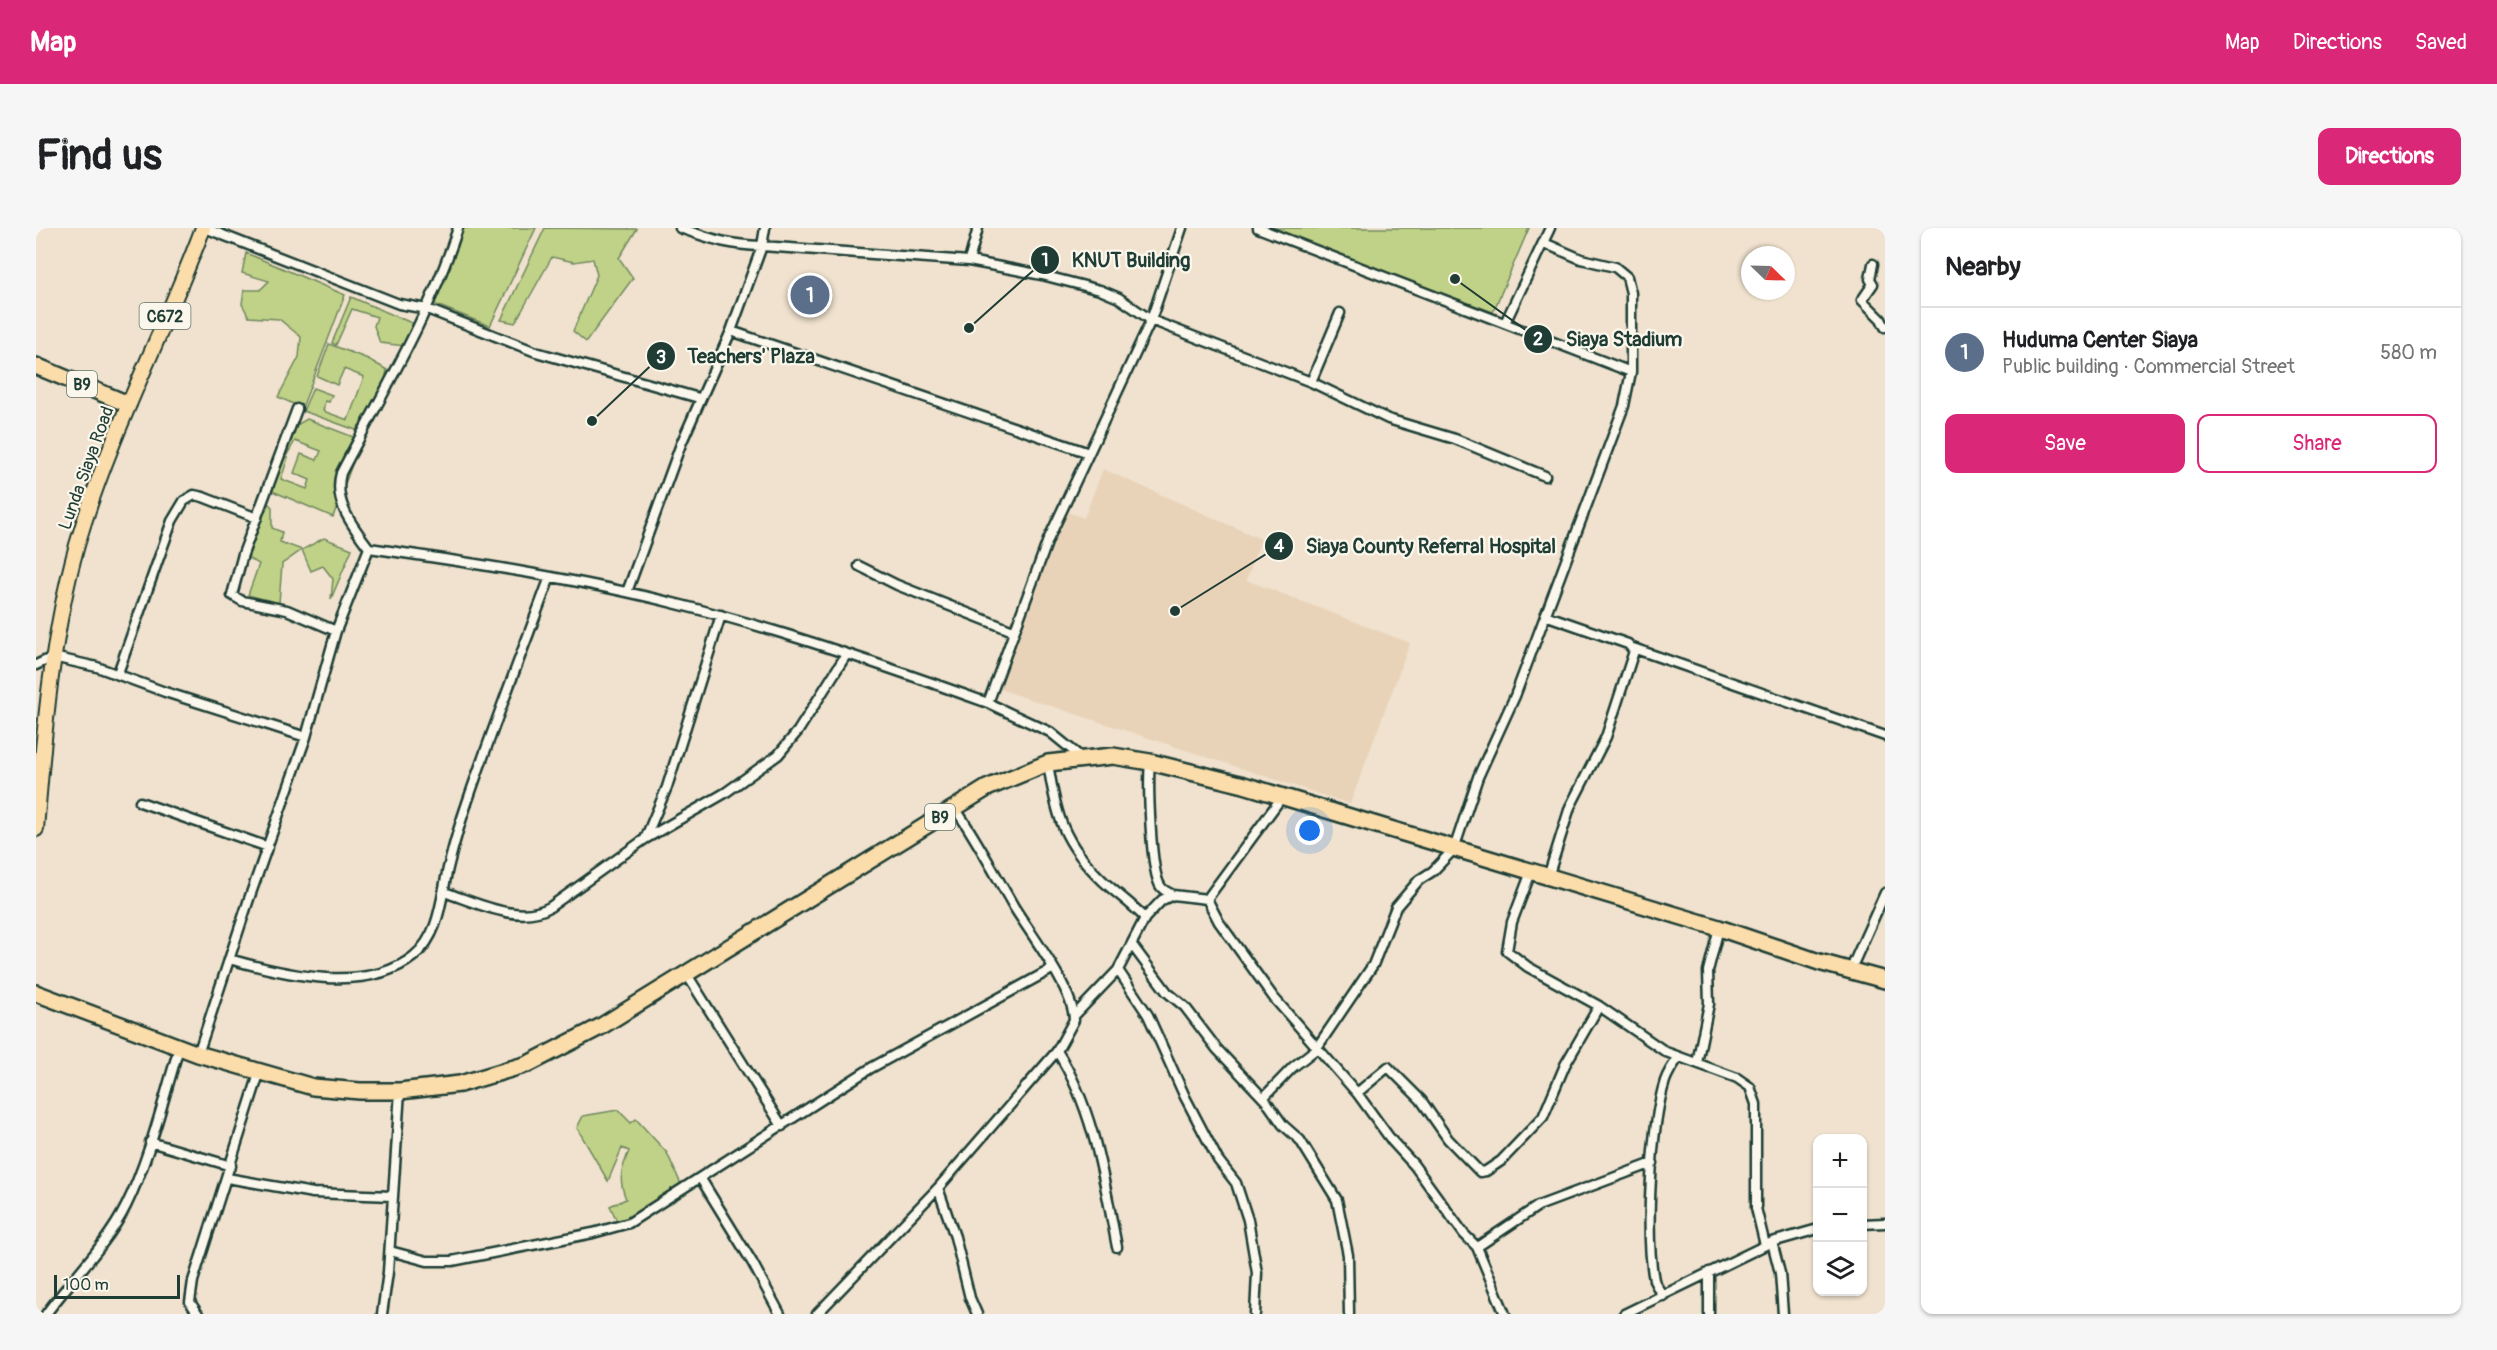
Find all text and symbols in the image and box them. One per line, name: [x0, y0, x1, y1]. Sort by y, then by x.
text: Map: [30, 25, 76, 60]
text: Map: [2225, 29, 2260, 56]
text: Directions: [2293, 29, 2382, 56]
text: Saved: [2415, 29, 2467, 56]
button: Directions: [2318, 128, 2461, 185]
text: Find us: [36, 130, 162, 182]
callout: KNUT Building: [1030, 241, 1202, 279]
north arrow: [1741, 246, 1795, 300]
text: KNUT Building: [1072, 248, 1190, 273]
text: 1: [1041, 249, 1049, 272]
text: Nearby: [1945, 251, 2021, 283]
pin: 1: [790, 272, 830, 318]
road number: C672: [140, 303, 190, 329]
callout: Siaya Stadium: [1523, 320, 1694, 358]
text: Huduma Center Siaya: [2002, 326, 2198, 354]
text: Siaya Stadium: [1566, 327, 1682, 352]
text: 2: [1533, 328, 1543, 351]
callout: Teachers' Plaza: [646, 337, 827, 375]
text: 1: [1961, 340, 1968, 365]
text: 580 m: [2380, 340, 2437, 365]
text: Teachers' Plaza: [686, 344, 815, 369]
text: 3: [656, 346, 666, 369]
text: Public building · Commercial Street: [2002, 354, 2295, 379]
road number: B9: [67, 371, 97, 397]
street label: Lunda Siaya Road: [53, 403, 119, 533]
button: Save: [1945, 414, 2185, 473]
button: Share: [2197, 414, 2437, 473]
callout: Siaya County Referral Hospital: [1264, 527, 1568, 565]
text: Siaya County Referral Hospital: [1306, 534, 1556, 559]
text: 4: [1274, 535, 1285, 558]
road number: B9: [925, 804, 955, 830]
your location: [1295, 816, 1324, 845]
map controls: [1813, 1134, 1867, 1296]
button: +: [1813, 1134, 1867, 1188]
button: −: [1813, 1188, 1867, 1242]
button: layers: [1813, 1242, 1867, 1296]
scale bar: [54, 1272, 180, 1300]
text: 100 m: [63, 1275, 109, 1295]

